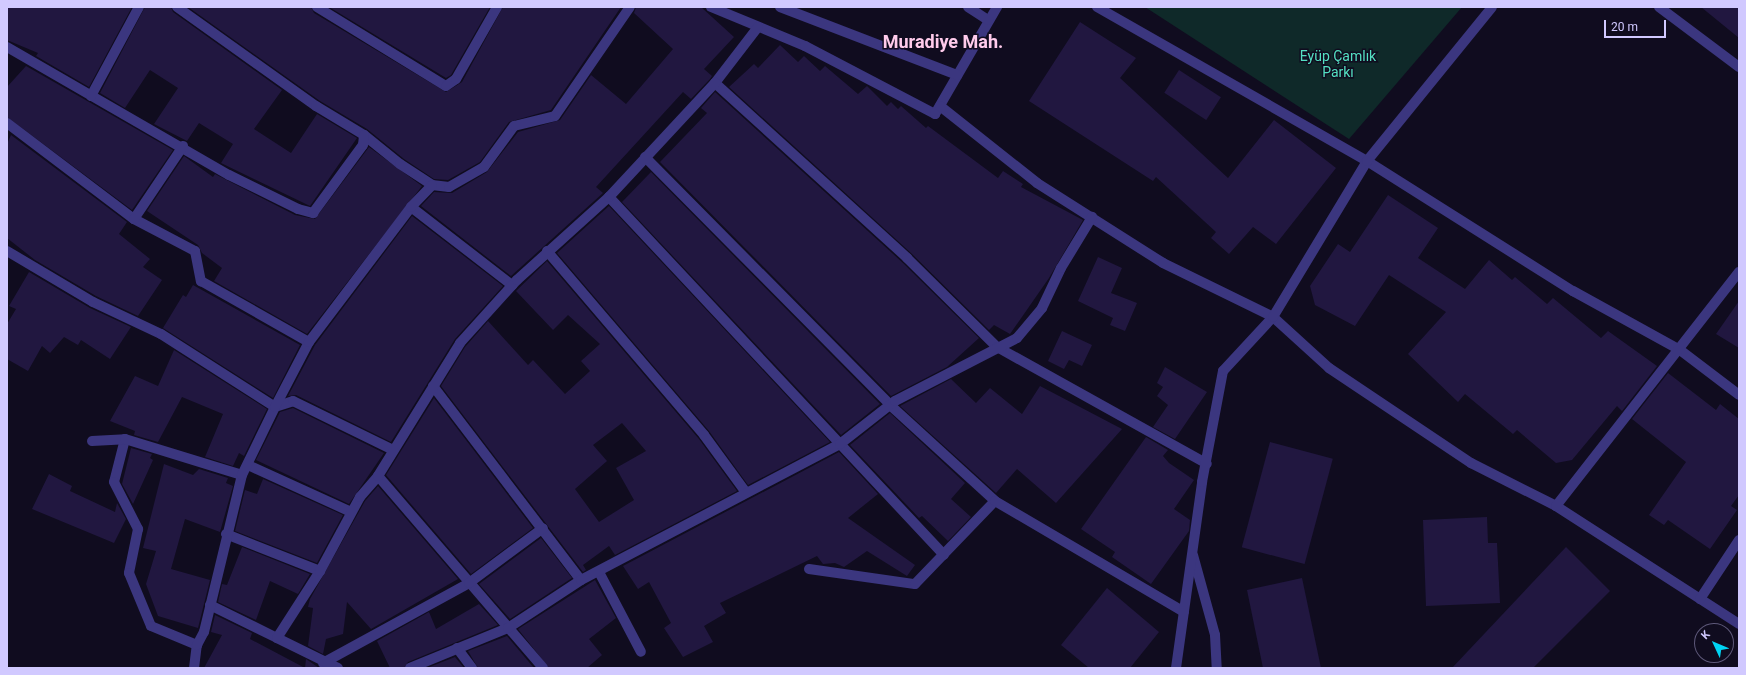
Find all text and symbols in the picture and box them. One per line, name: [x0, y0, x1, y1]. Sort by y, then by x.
scale bar: [1606, 12, 1668, 38]
text: 20 m: [1611, 20, 1638, 34]
district label: Muradiye Mah.: [883, 31, 1003, 53]
park label: Eyüp Çamlık Parkı: [1300, 48, 1376, 80]
north arrow: [1694, 623, 1734, 663]
text: K: [1699, 628, 1713, 642]

